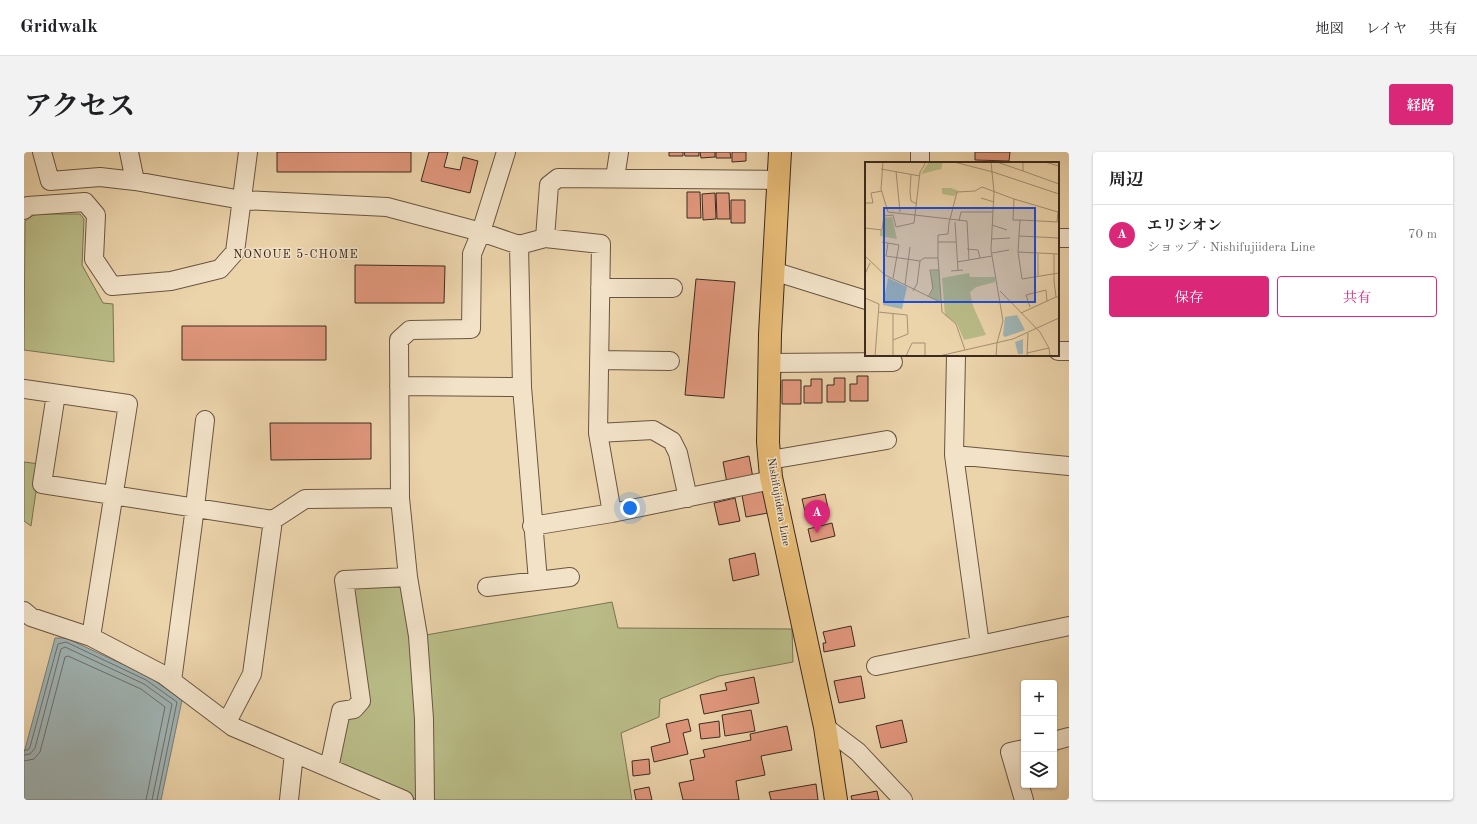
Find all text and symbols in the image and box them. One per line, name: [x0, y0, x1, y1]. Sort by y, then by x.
text: Gridwalk: [20, 18, 98, 37]
text: 地図: [1316, 22, 1344, 36]
text: レイヤ: [1366, 22, 1407, 36]
text: 共有: [1429, 22, 1457, 36]
button: 経路: [1389, 84, 1453, 125]
text: アクセス: [24, 94, 135, 122]
inset map: [865, 162, 1059, 356]
text: 周辺: [1109, 172, 1143, 189]
text: エリシオン: [1147, 219, 1222, 234]
text: A: [1117, 228, 1127, 241]
text: 70 m: [1408, 228, 1437, 241]
text: ショップ · Nishifujiidera Line: [1147, 241, 1315, 254]
district label: NONOUE 5-CHOME: [233, 248, 359, 261]
button: 保存: [1109, 276, 1269, 317]
button: 共有: [1277, 276, 1437, 317]
street label: Nishifujiidera Line: [765, 457, 791, 547]
your location: [620, 498, 640, 518]
pin: A: [804, 500, 830, 533]
map controls: [1021, 680, 1057, 788]
button: +: [1021, 680, 1057, 716]
button: −: [1021, 716, 1057, 752]
button: layers: [1021, 752, 1057, 788]

